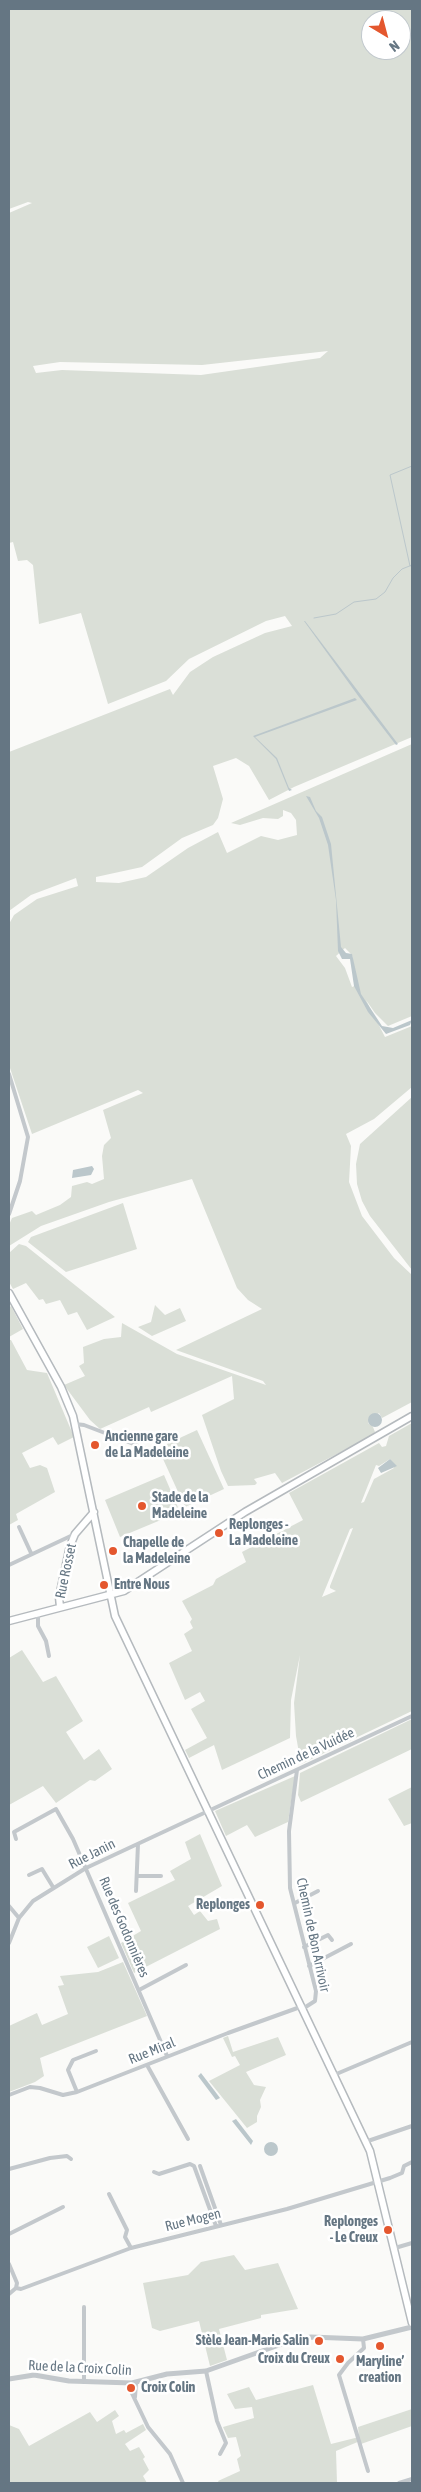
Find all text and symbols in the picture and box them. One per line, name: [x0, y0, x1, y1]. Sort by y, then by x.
north arrow: [361, 10, 411, 60]
text: N: [386, 37, 403, 55]
place label: Ancienne gare de La Madeleine: [105, 1429, 189, 1461]
marker: Ancienne gare de La Madeleine: [89, 1439, 101, 1451]
place label: Stade de la Madeleine: [152, 1490, 208, 1522]
marker: Stade de la Madeleine: [136, 1500, 148, 1512]
place label: Replonges - La Madeleine: [229, 1517, 298, 1550]
marker: Replonges - La Madeleine: [213, 1527, 225, 1539]
place label: Chapelle de la Madeleine: [123, 1535, 190, 1568]
street label: Rue Rosset: [52, 1542, 80, 1600]
marker: Chapelle de la Madeleine: [107, 1545, 119, 1557]
place label: Entre Nous: [114, 1577, 170, 1593]
marker: Entre Nous: [98, 1579, 110, 1591]
street label: Chemin de la Vuidée: [255, 1724, 357, 1784]
street label: Rue Janin: [66, 1835, 118, 1873]
street label: Rue des Godonnières: [95, 1874, 153, 1980]
street label: Chemin de Bon Arrivoir: [293, 1876, 333, 1994]
place label: Replonges: [196, 1897, 250, 1913]
marker: Replonges: [254, 1899, 266, 1911]
street label: Rue Miral: [126, 2034, 178, 2068]
street label: Rue Mogen: [163, 2205, 223, 2235]
place label: Replonges - Le Creux: [324, 2214, 378, 2246]
marker: Replonges - Le Creux: [382, 2224, 394, 2236]
place label: Stèle Jean-Marie Salin: [196, 2333, 309, 2349]
marker: Stèle Jean-Marie Salin: [313, 2335, 325, 2347]
marker: Maryline’ creation: [374, 2340, 386, 2352]
place label: Croix du Creux: [258, 2351, 330, 2367]
marker: Croix du Creux: [334, 2353, 346, 2365]
place label: Maryline’ creation: [356, 2354, 404, 2386]
street label: Rue de la Croix Colin: [28, 2357, 132, 2379]
place label: Croix Colin: [141, 2380, 195, 2396]
marker: Croix Colin: [125, 2382, 137, 2394]

